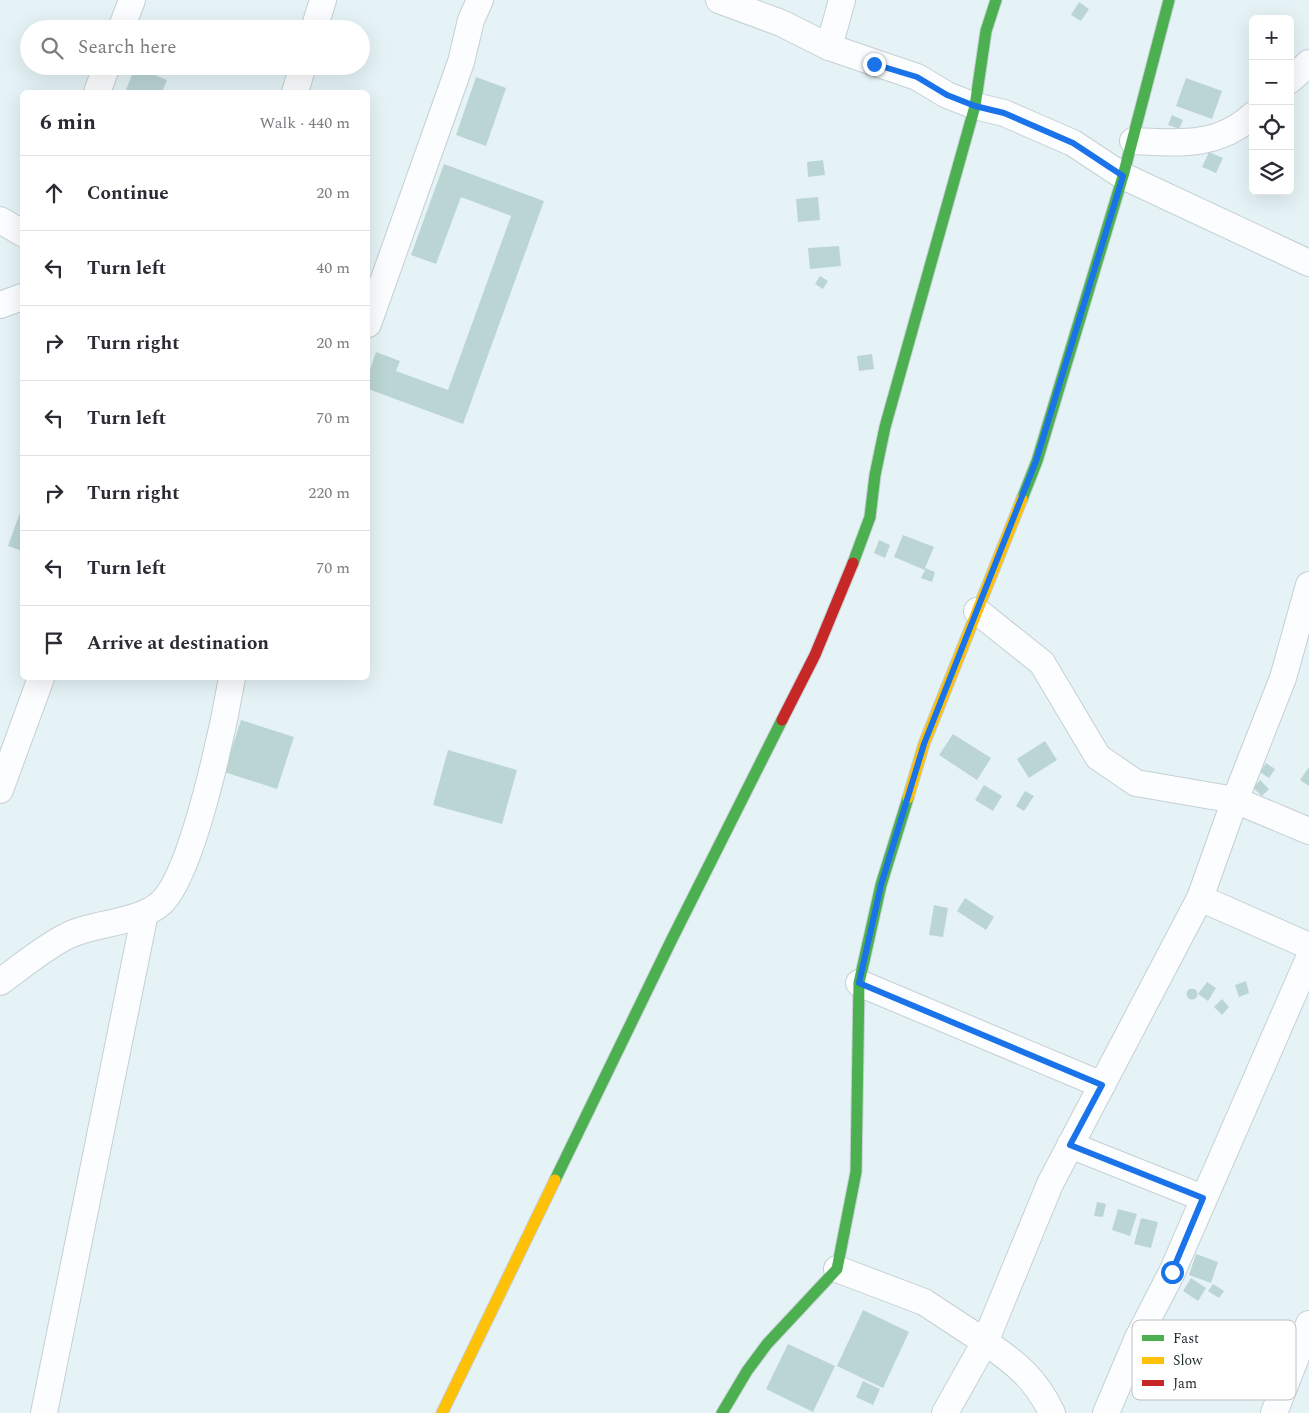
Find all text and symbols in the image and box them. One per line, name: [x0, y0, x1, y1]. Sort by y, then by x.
map controls: [1249, 15, 1294, 195]
button: +: [1249, 15, 1294, 60]
search box: [20, 20, 370, 75]
text: Search here: [78, 33, 177, 62]
icon: search: [38, 34, 66, 62]
route end: [863, 53, 886, 76]
button: −: [1249, 60, 1294, 105]
button: locate: [1249, 105, 1294, 150]
text: 6 min: [40, 107, 96, 139]
text: Walk · 440 m: [259, 111, 350, 135]
button: layers: [1249, 150, 1294, 195]
icon: ahead: [40, 179, 68, 207]
text: Continue: [87, 179, 169, 208]
text: 20 m: [316, 181, 350, 205]
icon: left: [40, 254, 68, 282]
text: Turn left: [87, 254, 166, 283]
text: 40 m: [316, 256, 350, 280]
icon: right: [40, 329, 68, 357]
text: Turn right: [87, 329, 180, 358]
text: 20 m: [316, 331, 350, 355]
icon: left: [40, 404, 68, 432]
text: Turn left: [87, 404, 166, 433]
text: 70 m: [316, 406, 350, 430]
icon: right: [40, 479, 68, 507]
text: Turn right: [87, 479, 180, 508]
text: 220 m: [308, 481, 350, 505]
icon: left: [40, 554, 68, 582]
text: Turn left: [87, 554, 166, 583]
text: 70 m: [316, 556, 350, 580]
icon: arrive: [40, 629, 68, 657]
text: Arrive at destination: [87, 629, 269, 658]
route start: [1161, 1261, 1184, 1284]
legend: [1132, 1320, 1296, 1400]
text: Fast: [1173, 1328, 1199, 1349]
text: Slow: [1173, 1350, 1203, 1371]
text: Jam: [1173, 1373, 1197, 1394]

